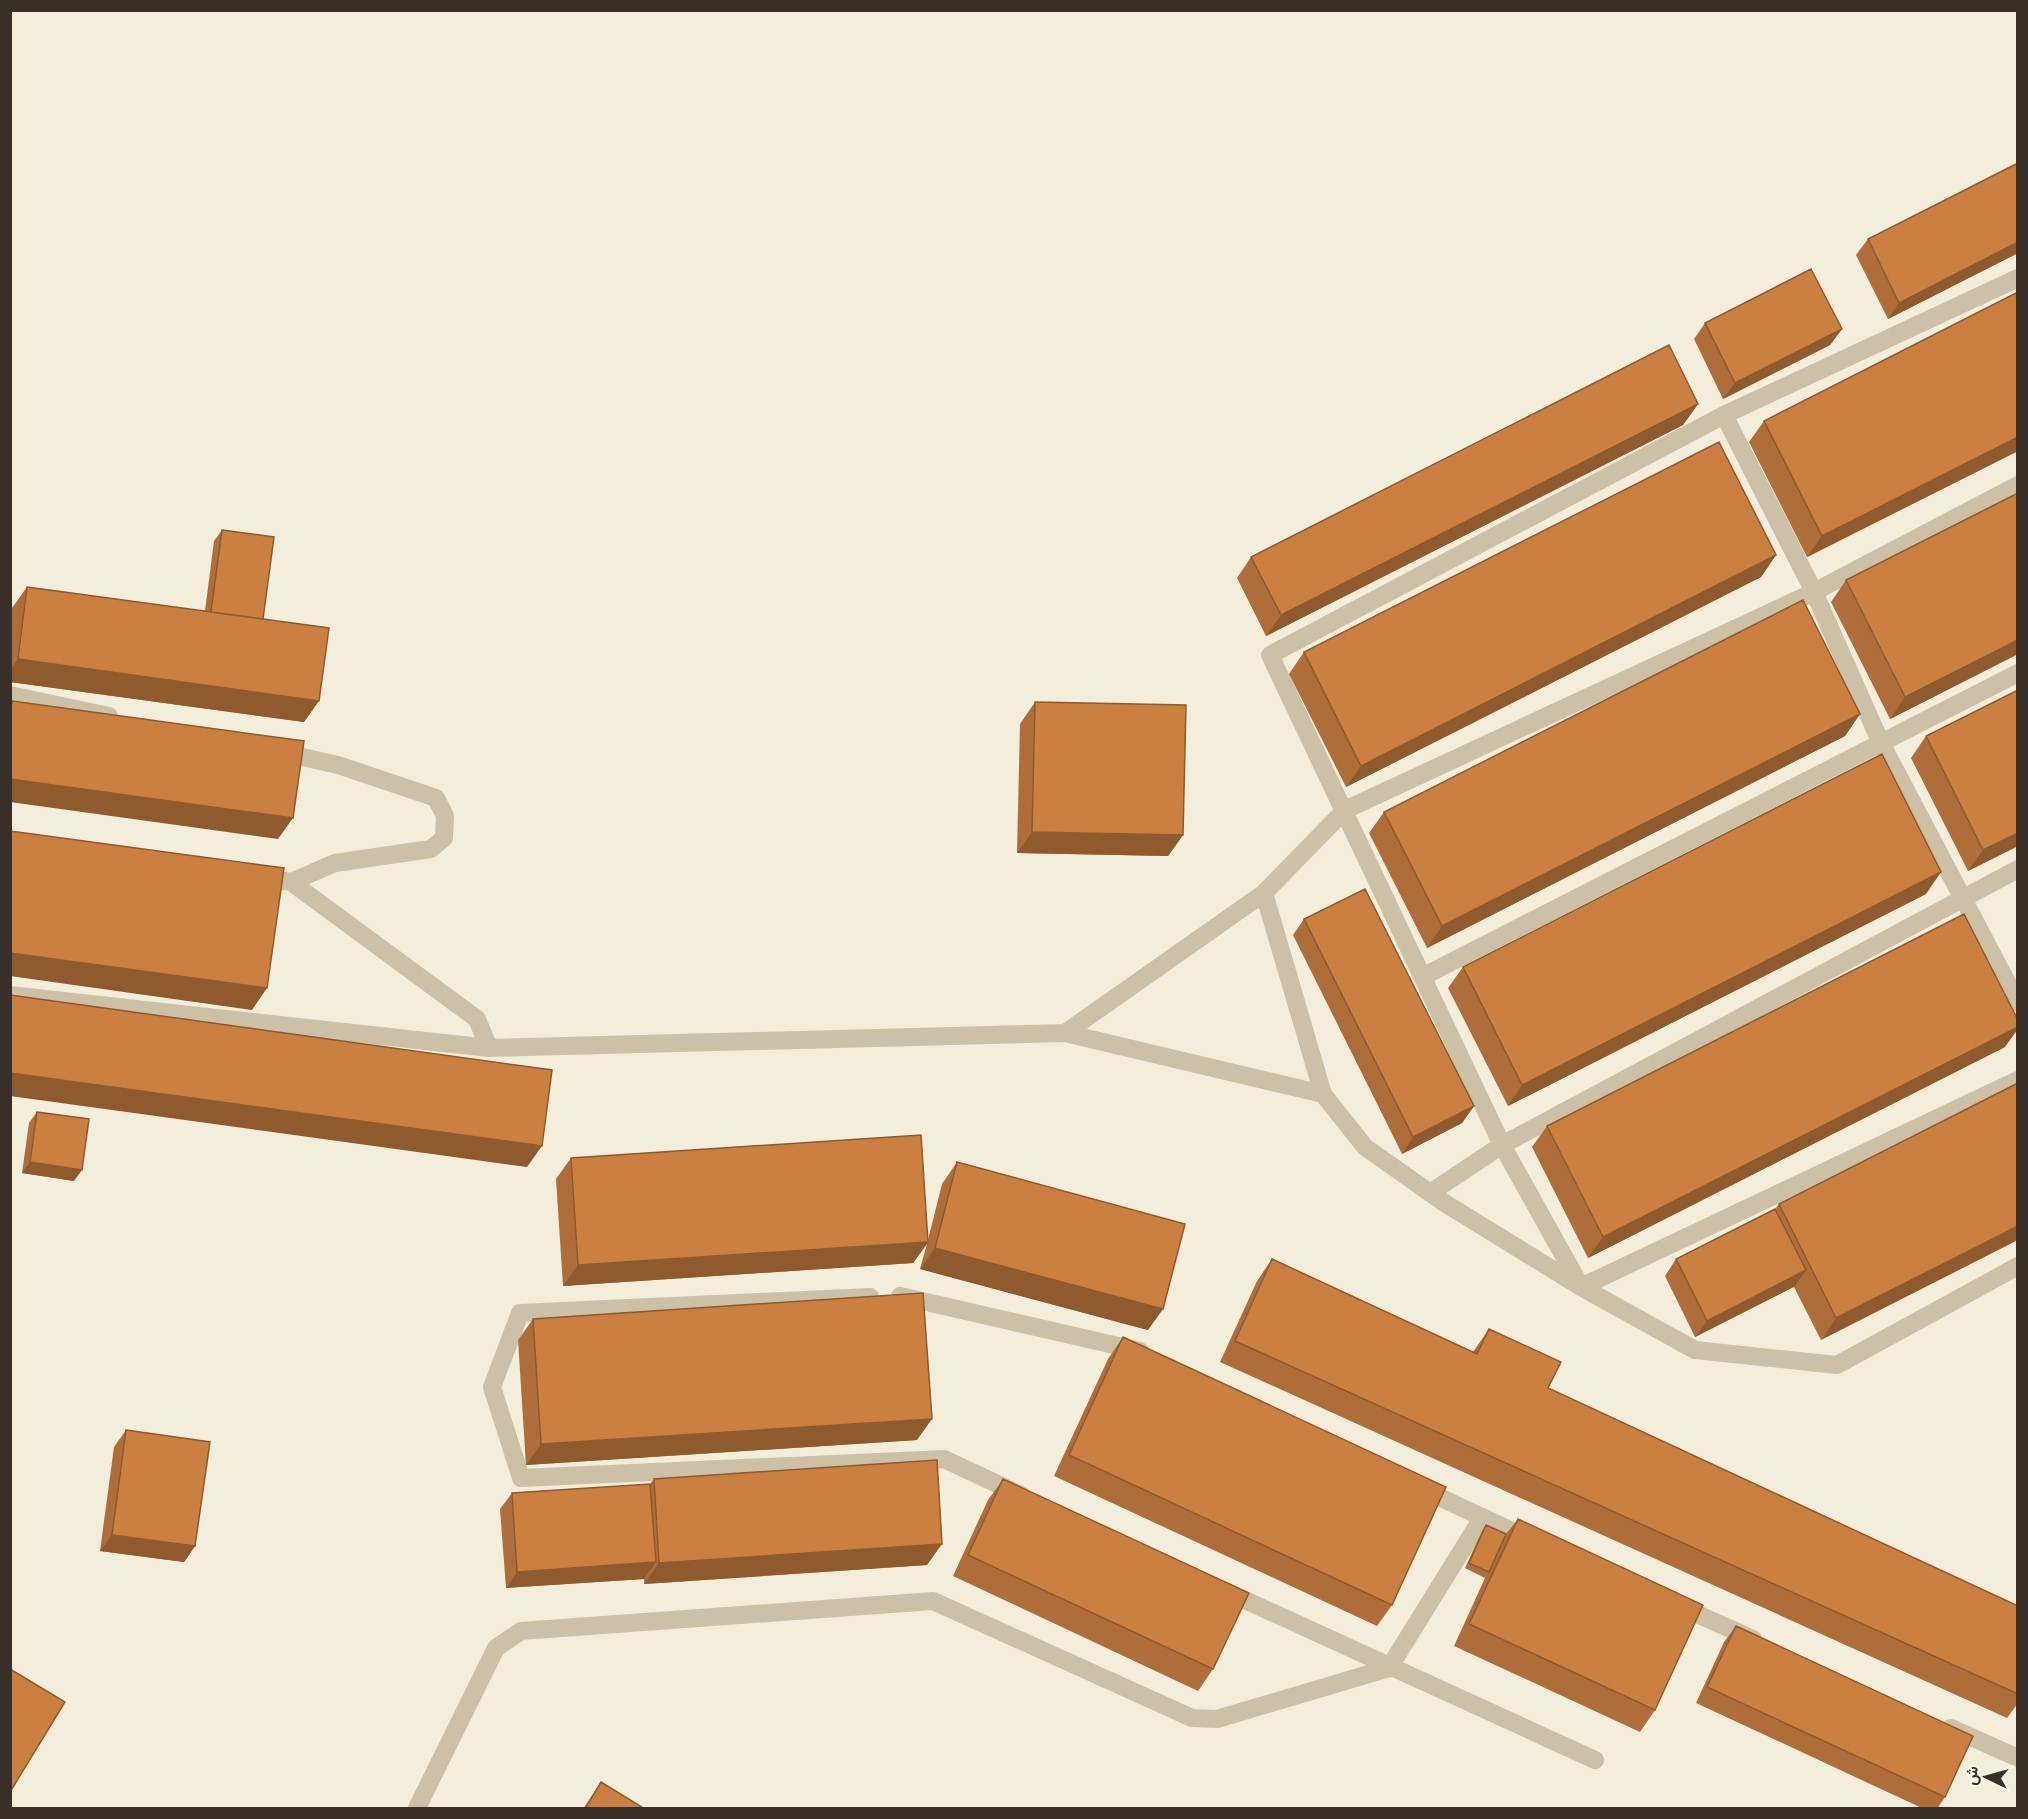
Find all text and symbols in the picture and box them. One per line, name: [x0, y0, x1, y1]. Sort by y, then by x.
north arrow: [1956, 1747, 2016, 1807]
text: ش: [1961, 1765, 1982, 1786]

